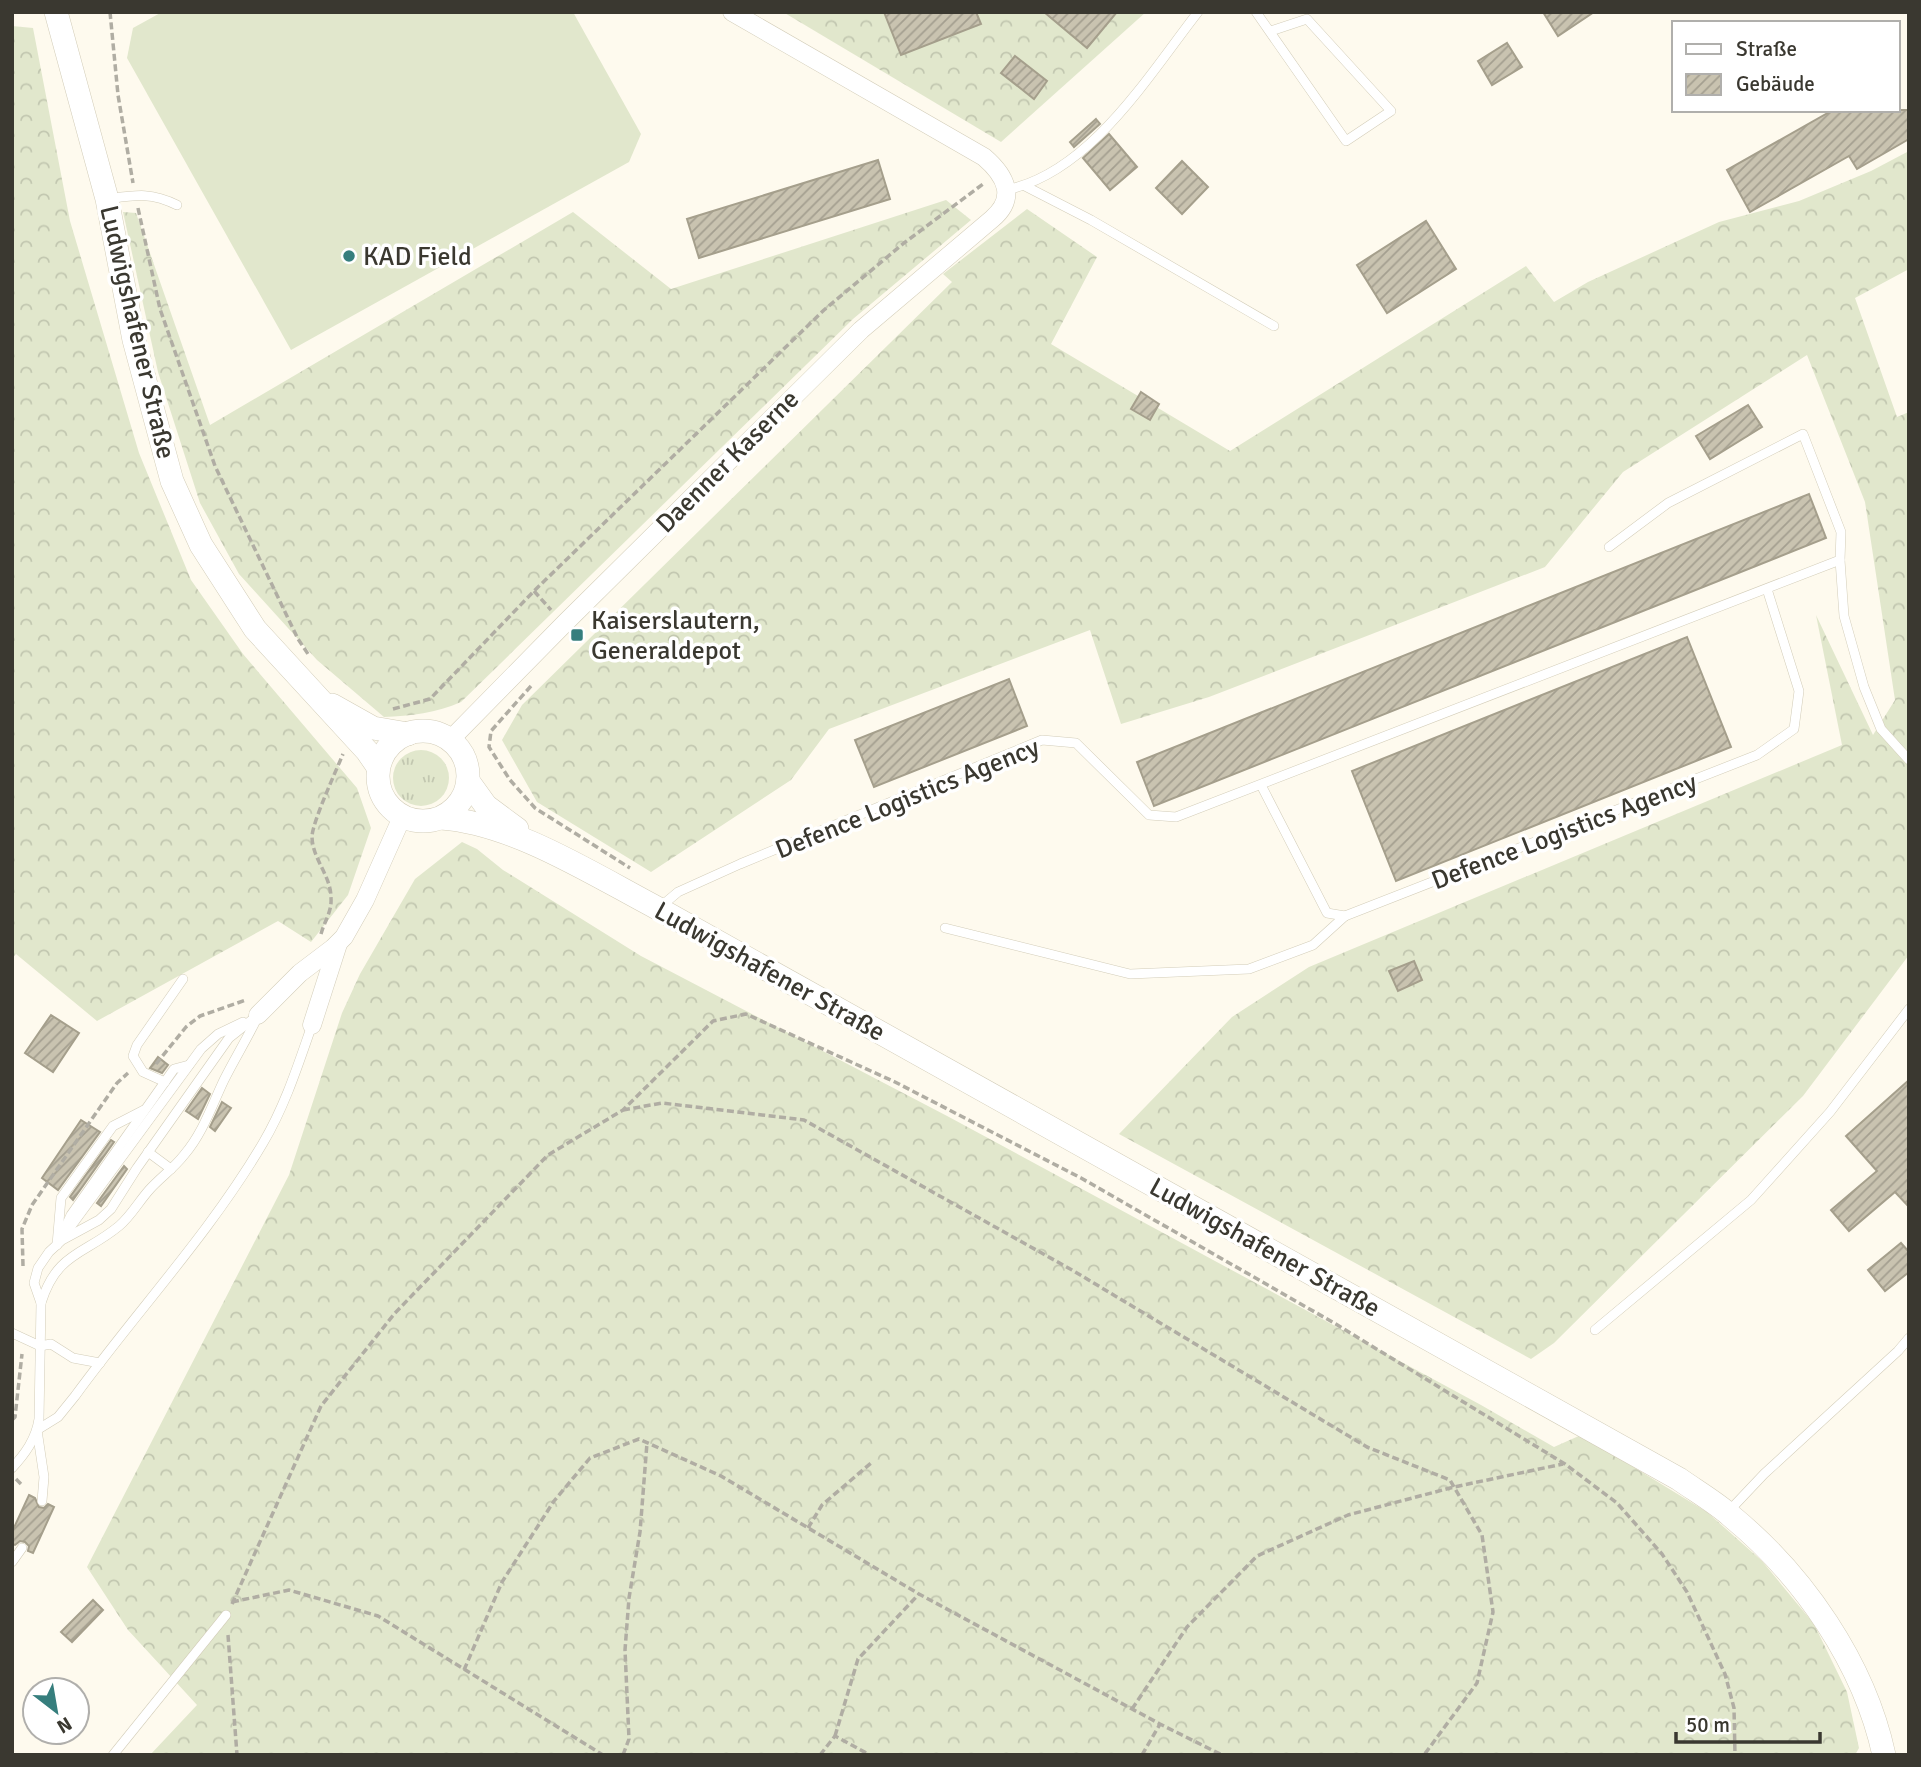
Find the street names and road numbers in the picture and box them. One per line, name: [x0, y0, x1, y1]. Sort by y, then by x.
street label: Ludwigshafener Straße: [92, 202, 182, 462]
street label: Daenner Kaserne: [649, 383, 806, 540]
street label: Defence Logistics Agency: [771, 731, 1044, 867]
street label: Defence Logistics Agency: [1427, 767, 1702, 897]
street label: Ludwigshafener Straße: [649, 895, 891, 1049]
street label: Ludwigshafener Straße: [1144, 1171, 1386, 1325]

